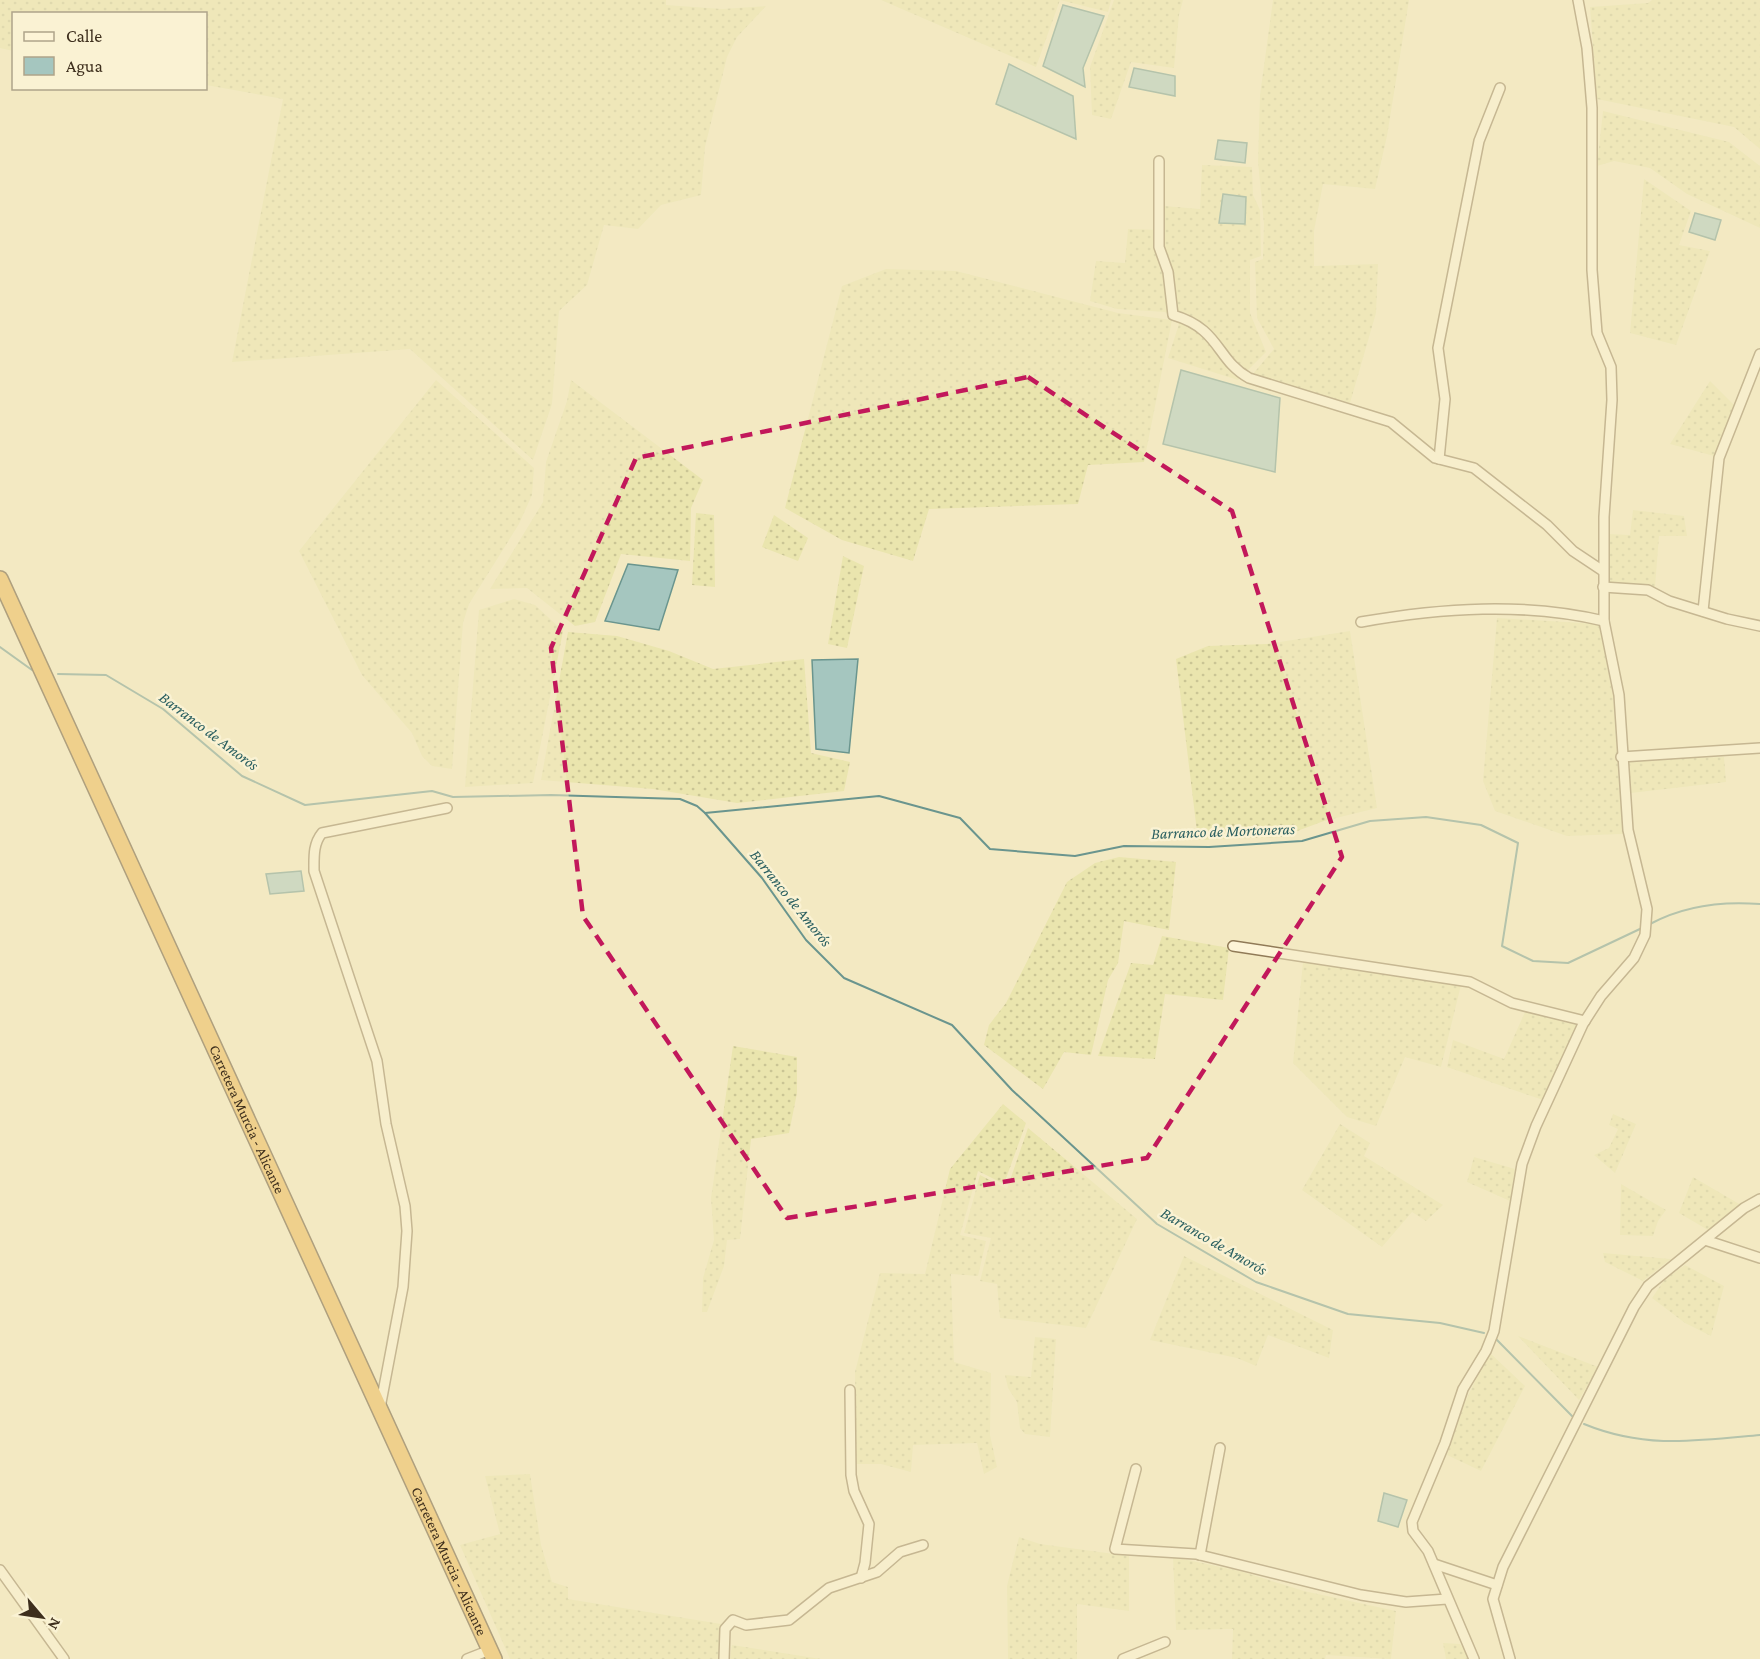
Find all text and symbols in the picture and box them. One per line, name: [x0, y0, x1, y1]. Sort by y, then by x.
legend: [12, 12, 207, 90]
text: Calle: [66, 26, 102, 46]
text: Agua: [66, 56, 103, 76]
water label: Barranco de Amorós: [156, 688, 262, 774]
water label: Barranco de Mortoneras: [1151, 820, 1295, 842]
water label: Barranco de Amorós: [747, 846, 835, 950]
street label: Carretera Murcia - Alicante: [206, 1042, 288, 1196]
water label: Barranco de Amorós: [1158, 1204, 1270, 1278]
street label: Carretera Murcia - Alicante: [408, 1484, 490, 1638]
north arrow: [12, 1587, 72, 1647]
text: N: [45, 1615, 65, 1633]

